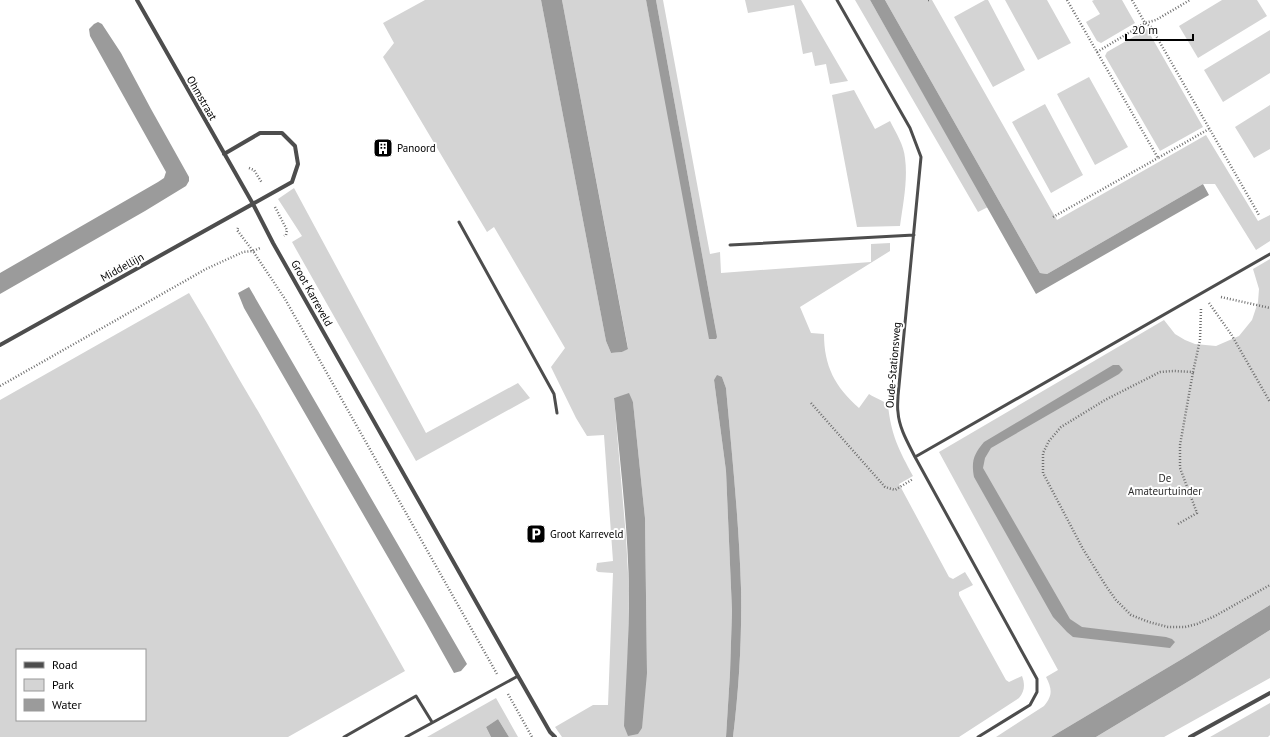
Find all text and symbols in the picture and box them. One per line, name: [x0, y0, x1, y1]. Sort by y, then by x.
scale bar: [1126, 16, 1193, 42]
text: 20 m: [1132, 22, 1158, 37]
street label: Ohmstraat: [184, 73, 220, 123]
building icon: Panoord: [372, 137, 394, 159]
place label: Panoord: [397, 141, 436, 155]
street label: Middellijn: [98, 249, 146, 285]
street label: Groot Karreveld: [288, 257, 336, 329]
street label: Oude-Stationsweg: [882, 321, 904, 409]
park label: De Amateurtuinder: [1128, 471, 1202, 498]
parking icon: Groot Karreveld: [525, 523, 547, 545]
place label: Groot Karreveld: [550, 527, 624, 541]
legend: [16, 649, 146, 721]
text: Road: [52, 657, 77, 672]
text: Park: [52, 677, 74, 692]
text: Water: [52, 697, 82, 712]

